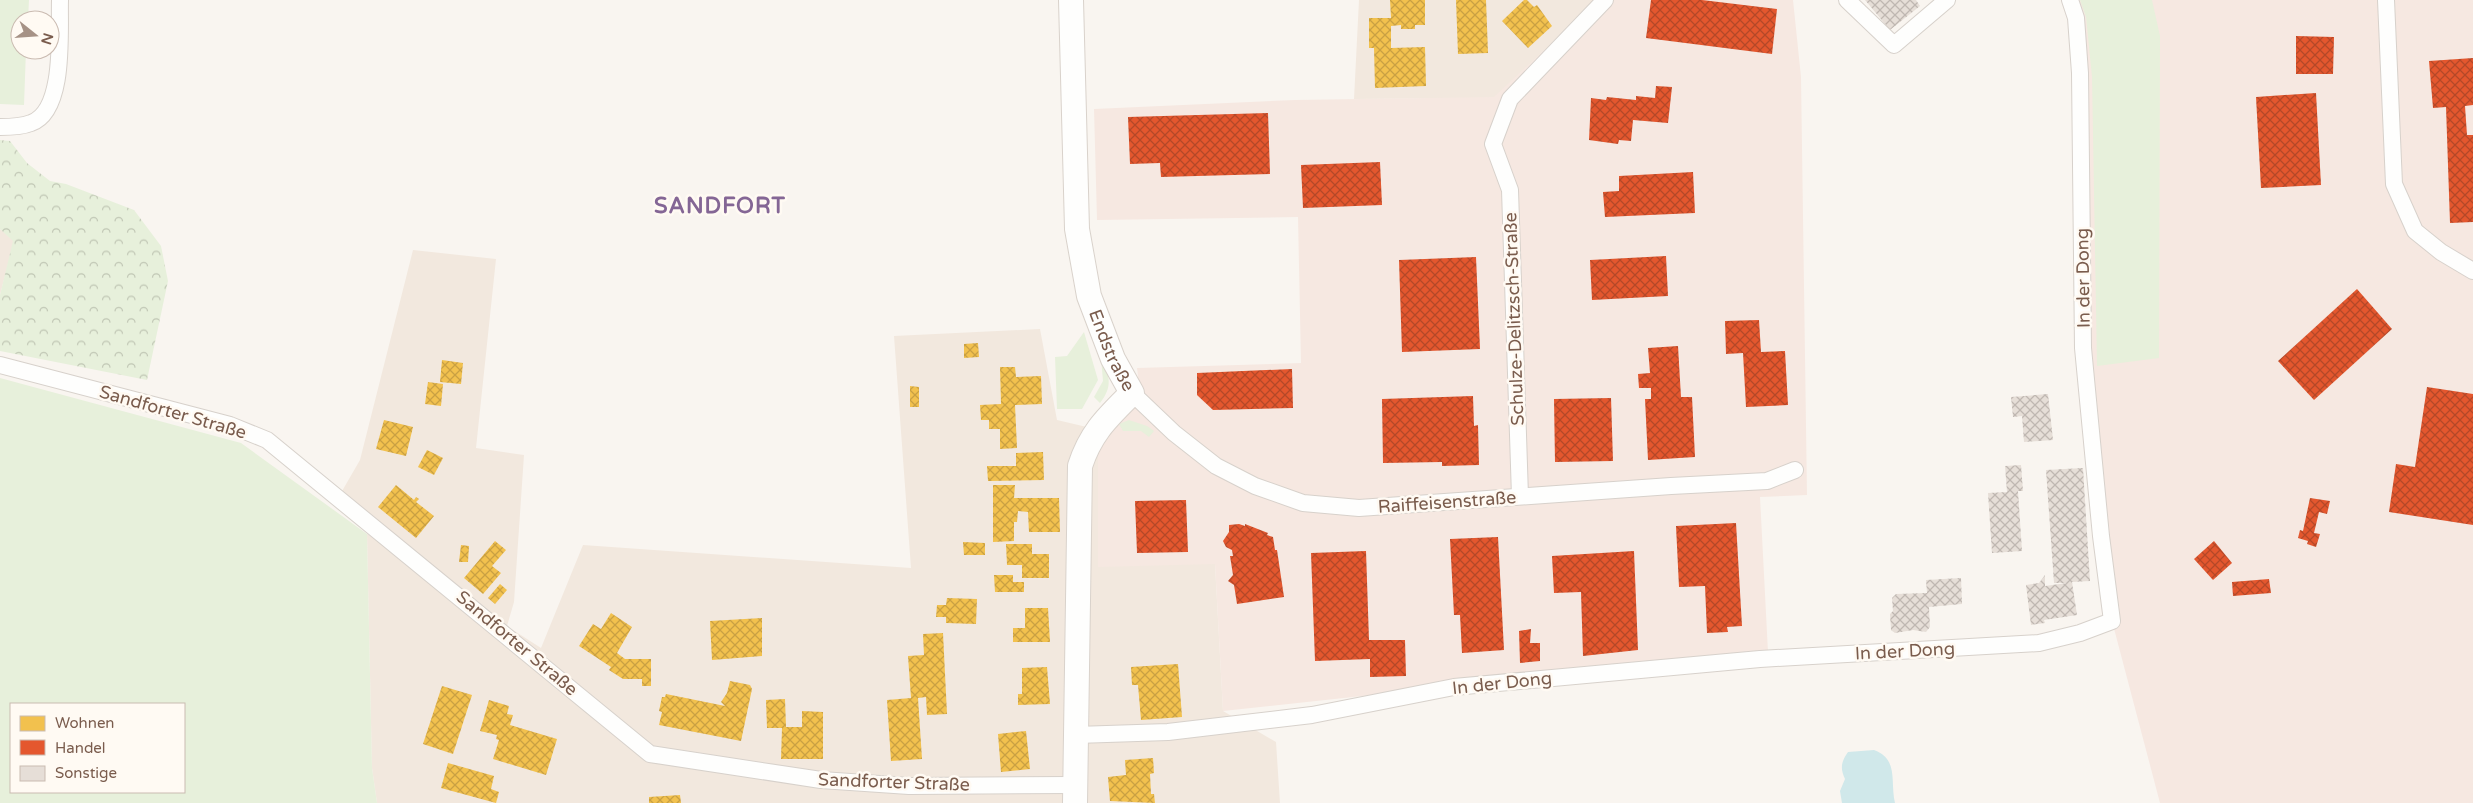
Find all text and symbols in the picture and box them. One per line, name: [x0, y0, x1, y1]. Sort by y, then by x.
north arrow: [10, 10, 60, 60]
text: N: [37, 31, 57, 47]
district label: SANDFORT: [654, 193, 786, 219]
street label: Schulze-Delitzsch-Straße: [1499, 212, 1529, 426]
street label: In der Dong: [2071, 228, 2095, 328]
street label: Endstraße: [1084, 306, 1140, 395]
street label: Sandforter Straße: [97, 380, 249, 444]
street label: Raiffeisenstraße: [1377, 486, 1517, 518]
street label: Sandforter Straße: [452, 586, 582, 700]
street label: In der Dong: [1854, 637, 1956, 665]
street label: In der Dong: [1451, 667, 1553, 699]
legend: [10, 703, 185, 793]
text: Wohnen: [55, 714, 115, 732]
text: Handel: [55, 739, 106, 757]
text: Sonstige: [55, 764, 117, 782]
street label: Sandforter Straße: [818, 768, 970, 796]

